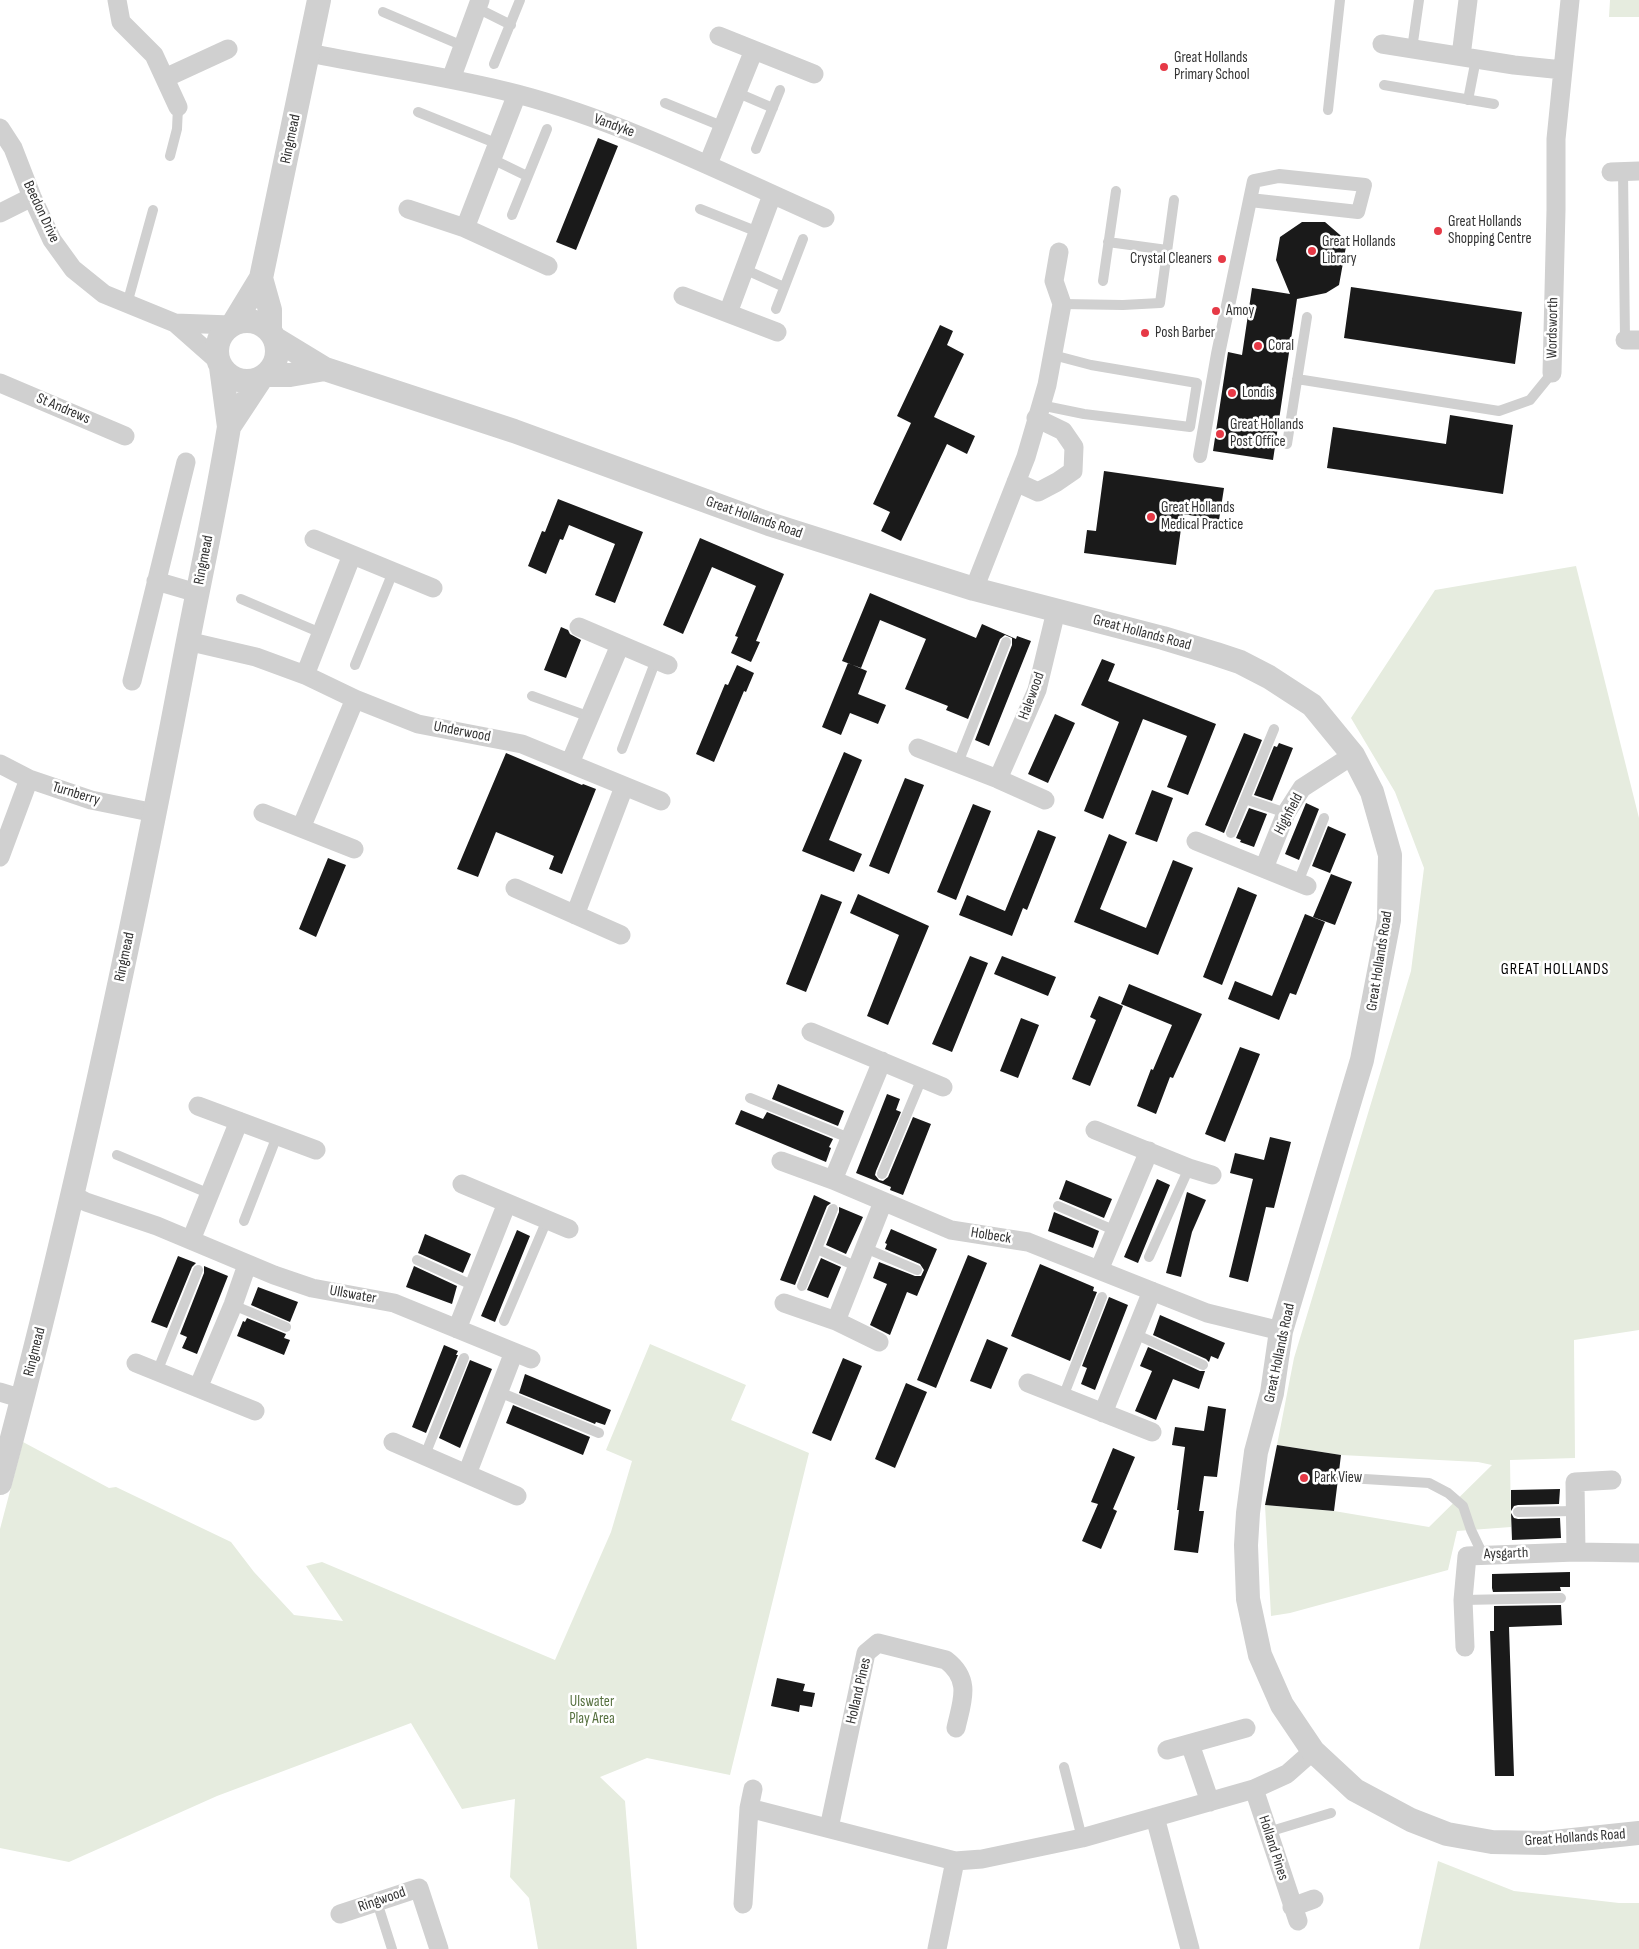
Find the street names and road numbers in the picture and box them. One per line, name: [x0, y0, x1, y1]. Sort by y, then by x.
street label: Vandyke: [591, 110, 637, 142]
street label: Ringmead: [277, 113, 305, 165]
street label: Beedon Drive: [19, 178, 63, 246]
street label: Wordsworth: [1543, 297, 1563, 359]
street label: St Andrews: [33, 390, 93, 428]
street label: Great Hollands Road: [703, 493, 805, 543]
street label: Ringmead: [190, 534, 218, 586]
street label: Great Hollands Road: [1091, 611, 1193, 655]
street label: Halewood: [1015, 670, 1049, 722]
street label: Underwood: [432, 718, 492, 746]
street label: Turnberry: [50, 778, 102, 810]
street label: Highfield: [1271, 790, 1307, 838]
street label: Great Hollands Road: [1363, 910, 1397, 1012]
street label: Ringmead: [111, 931, 139, 983]
street label: Holbeck: [970, 1224, 1012, 1248]
street label: Ullswater: [328, 1282, 378, 1308]
street label: Great Hollands Road: [1261, 1302, 1299, 1404]
street label: Ringmead: [20, 1326, 50, 1378]
street label: Aysgarth: [1484, 1544, 1528, 1564]
street label: Holland Pines: [843, 1656, 875, 1726]
street label: Holland Pines: [1254, 1813, 1292, 1883]
street label: Great Hollands Road: [1524, 1825, 1626, 1851]
street label: Ringwood: [356, 1884, 408, 1916]

